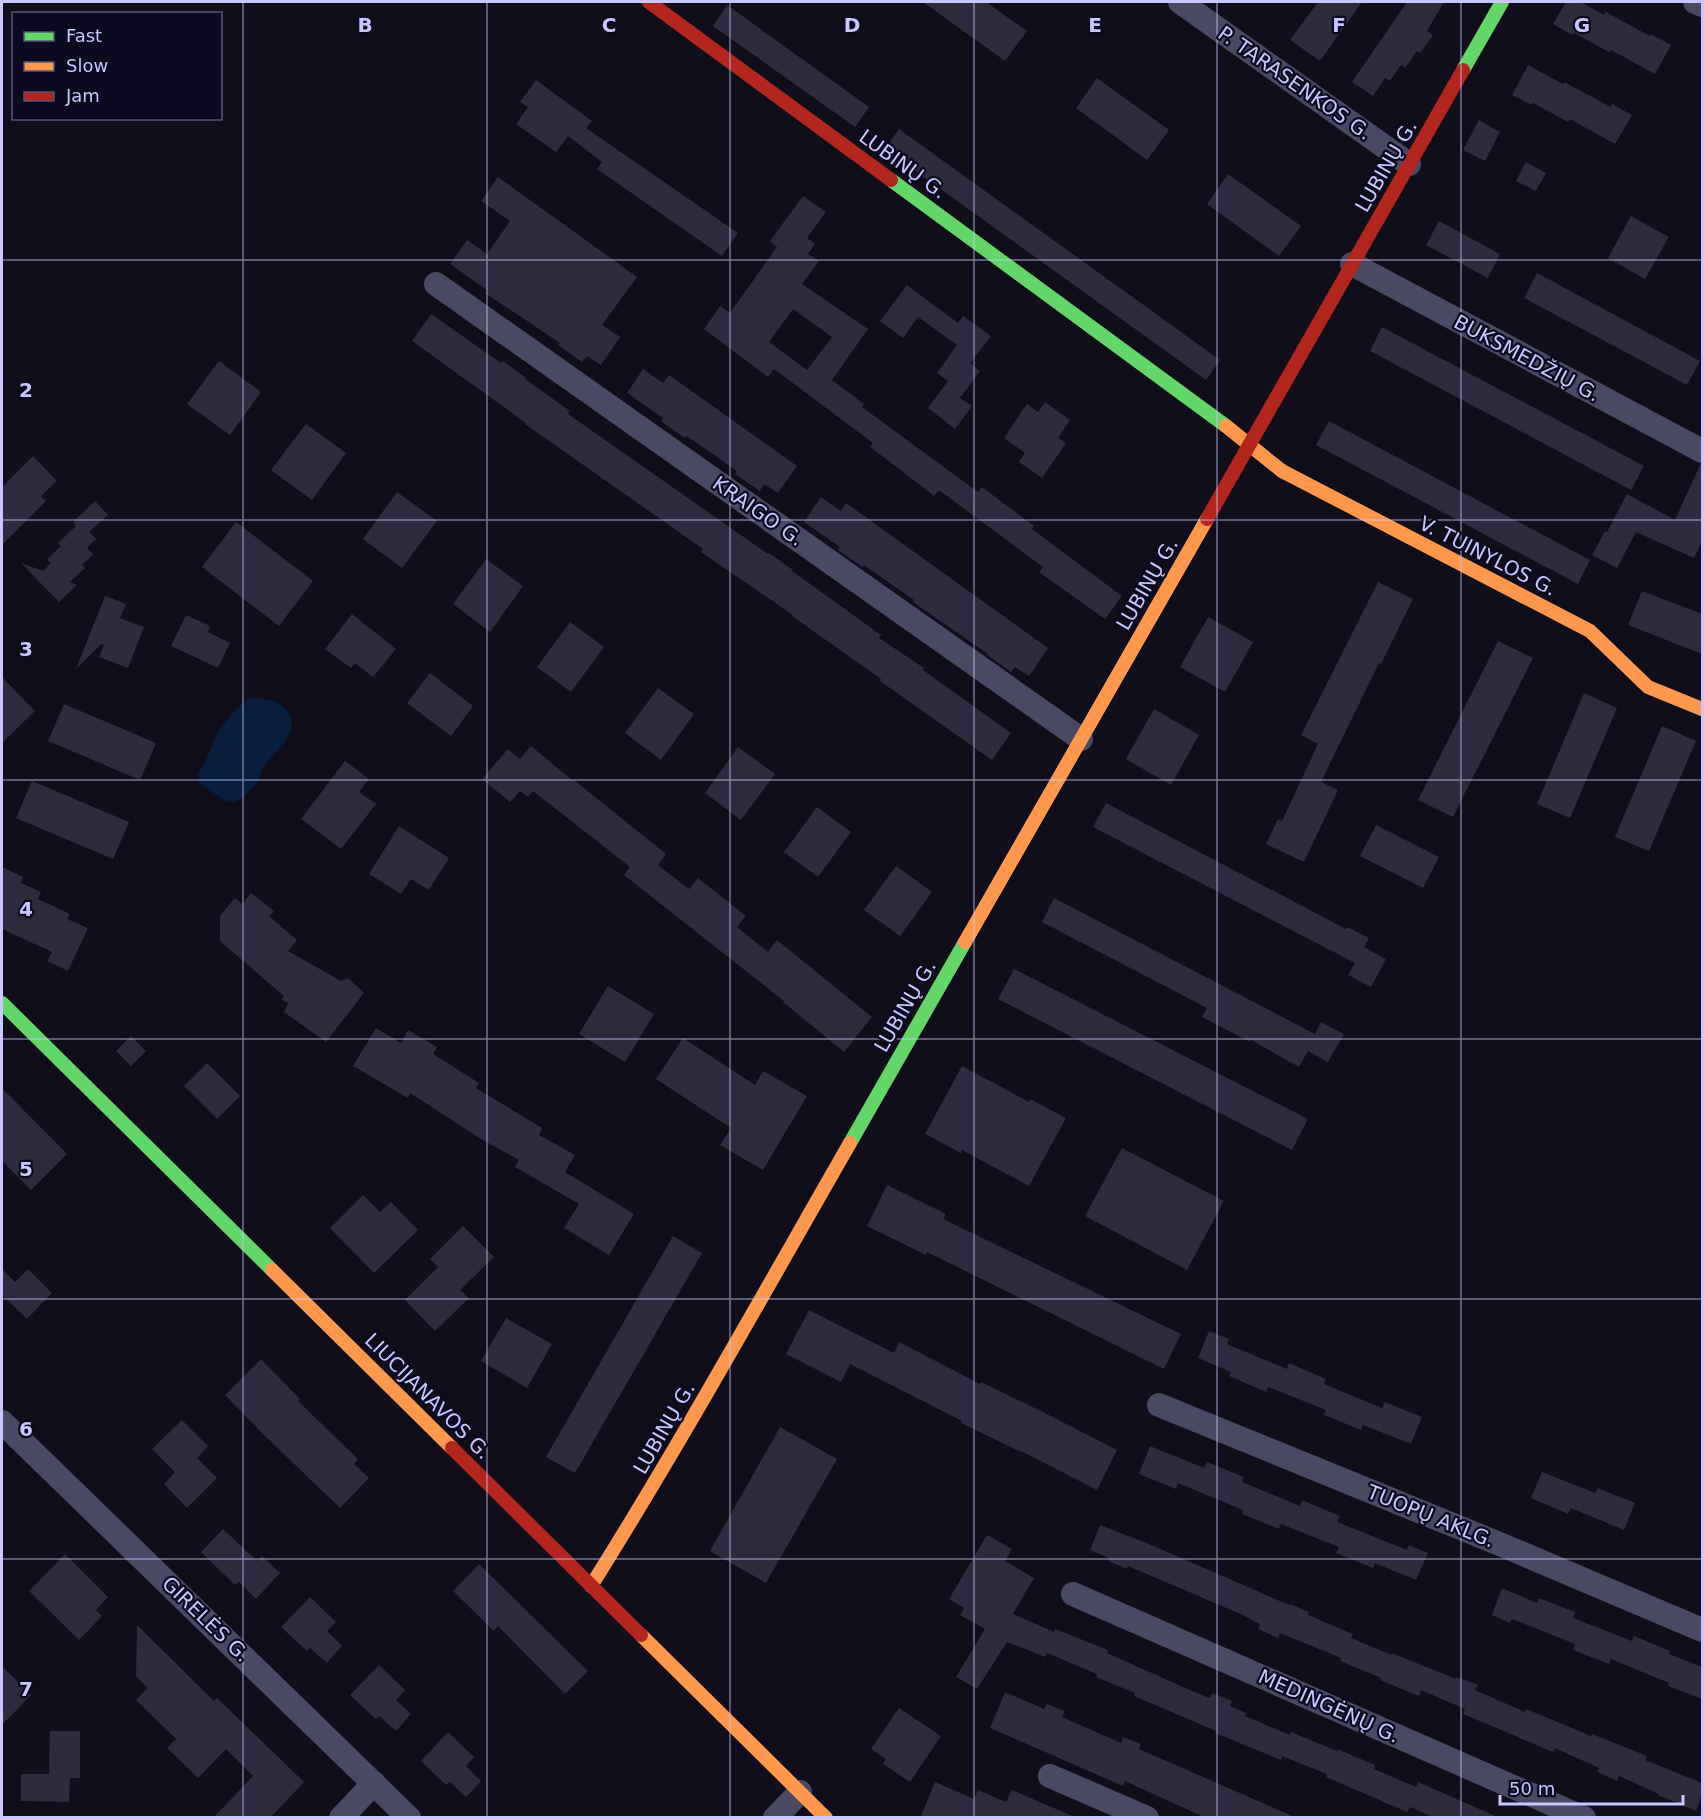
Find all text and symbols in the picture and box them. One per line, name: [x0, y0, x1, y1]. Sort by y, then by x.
legend: [12, 12, 222, 120]
text: B: [357, 13, 373, 37]
text: C: [602, 13, 616, 37]
text: D: [844, 13, 860, 37]
text: E: [1088, 13, 1102, 37]
text: F: [1332, 13, 1346, 37]
text: G: [1574, 13, 1590, 37]
street label: P. TARASENKOS G.: [1214, 21, 1376, 145]
text: Fast: [66, 25, 102, 46]
text: Slow: [66, 55, 108, 76]
text: Jam: [65, 85, 100, 106]
street label: LUBINŲ G.: [1350, 116, 1422, 216]
street label: LUBINŲ G.: [855, 124, 951, 204]
street label: BUKSMEDŽIŲ G.: [1450, 309, 1604, 407]
text: 2: [19, 378, 33, 402]
street label: KRAIGO G.: [708, 471, 808, 551]
street label: V. TUINYLOS G.: [1415, 511, 1561, 601]
street label: LUBINŲ G.: [1111, 534, 1183, 634]
text: 3: [19, 637, 33, 661]
text: 4: [19, 897, 33, 921]
street label: LUBINŲ G.: [869, 956, 941, 1056]
text: 5: [19, 1157, 33, 1181]
street label: LIUCIJANAVOS G.: [360, 1328, 496, 1464]
street label: LUBINŲ G.: [628, 1378, 700, 1478]
text: 6: [19, 1417, 33, 1441]
street label: TUOPŲ AKLG.: [1363, 1479, 1498, 1552]
street label: GIRELĖS G.: [157, 1571, 255, 1667]
street label: MEDINGĖNŲ G.: [1255, 1664, 1403, 1748]
text: 7: [19, 1677, 33, 1701]
scale bar: [1500, 1768, 1683, 1806]
text: 50 m: [1509, 1778, 1555, 1799]

